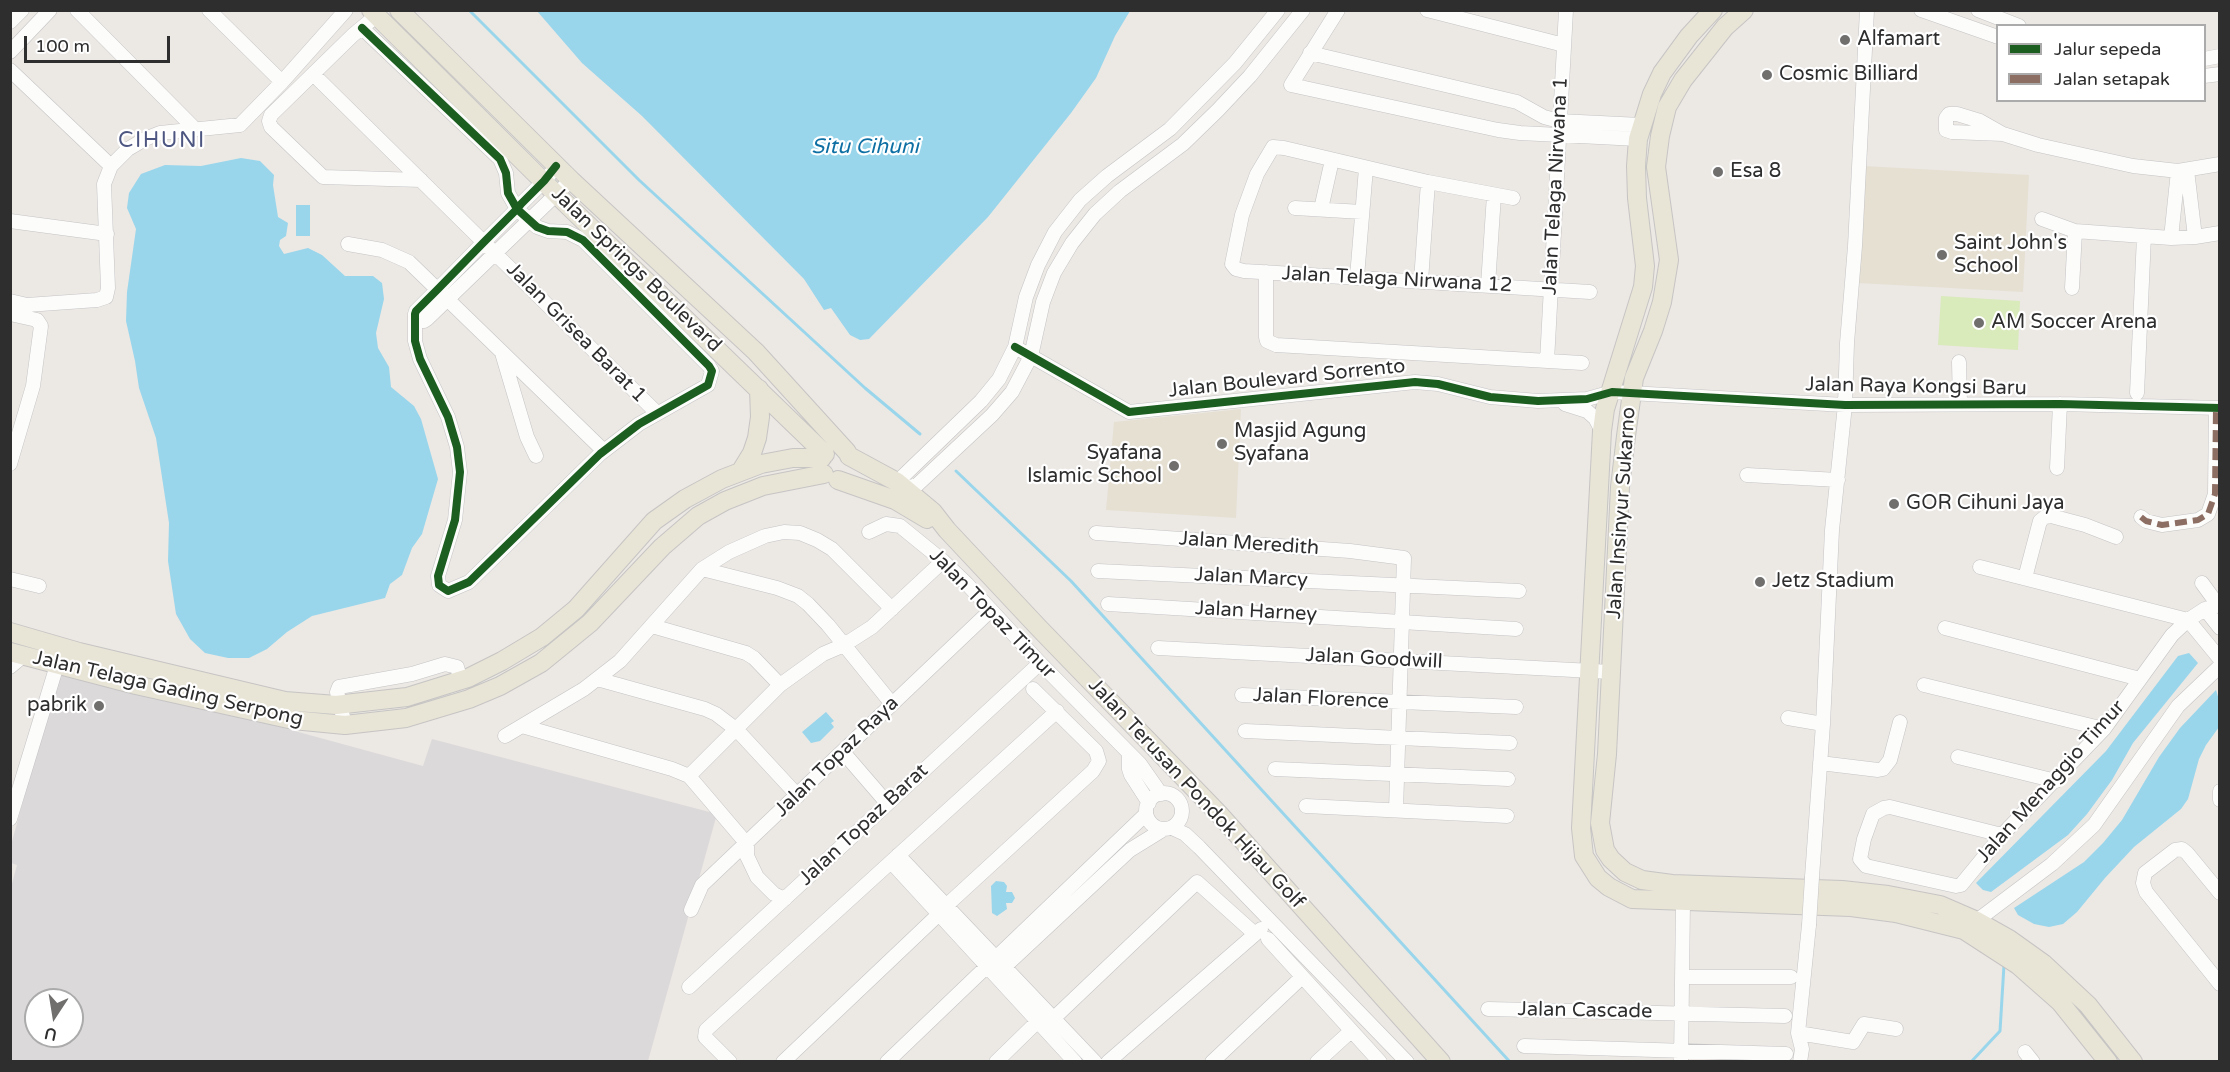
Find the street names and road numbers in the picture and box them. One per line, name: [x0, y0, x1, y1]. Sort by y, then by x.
street label: Jalan Telaga Nirwana 1: [1538, 76, 1574, 296]
street label: Jalan Springs Boulevard: [546, 182, 726, 358]
street label: Jalan Grisea Barat 1: [501, 258, 651, 408]
street label: Jalan Telaga Nirwana 12: [1281, 262, 1513, 298]
street label: Jalan Boulevard Sorrento: [1168, 355, 1406, 403]
street label: Jalan Raya Kongsi Baru: [1805, 373, 2027, 401]
street label: Jalan Insinyur Sukarno: [1603, 406, 1641, 620]
street label: Jalan Meredith: [1178, 527, 1320, 561]
street label: Jalan Topaz Timur: [924, 544, 1060, 684]
street label: Jalan Marcy: [1194, 563, 1308, 593]
street label: Jalan Harney: [1194, 597, 1318, 627]
street label: Jalan Goodwill: [1305, 643, 1443, 675]
street label: Jalan Telaga Gading Serpong: [31, 646, 305, 732]
street label: Jalan Terusan Pondok Hijau Golf: [1083, 674, 1309, 914]
street label: Jalan Florence: [1252, 683, 1390, 715]
street label: Jalan Topaz Raya: [770, 692, 904, 822]
street label: Jalan Menaggio Timur: [1972, 696, 2130, 868]
street label: Jalan Topaz Barat: [795, 759, 933, 891]
street label: Jalan Cascade: [1517, 998, 1653, 1024]

